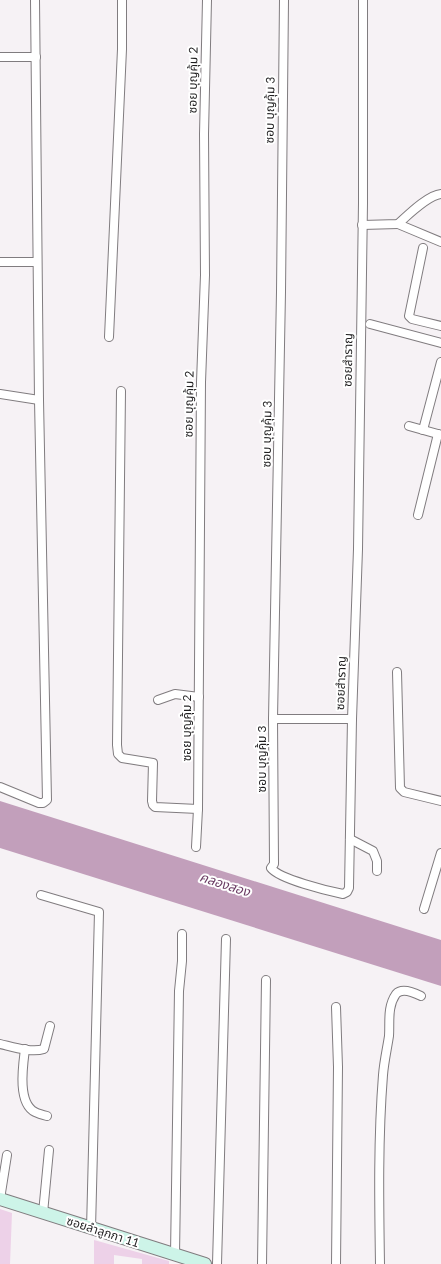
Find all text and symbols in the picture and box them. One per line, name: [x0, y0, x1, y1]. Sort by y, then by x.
street label: ซอย บุญคุ้ม 2: [184, 46, 201, 113]
street label: ซอบ บุญคุ้ม 3: [261, 76, 278, 144]
street label: ซอยสำราญ: [340, 333, 355, 387]
street label: ซอย บุญคุ้ม 2: [180, 370, 197, 437]
street label: ซอบ บุญคุ้ม 3: [258, 400, 275, 468]
street label: ซอยสำราญ: [332, 656, 349, 710]
street label: ซอย บุญคุ้ม 2: [179, 695, 194, 761]
street label: ซอบ บุญคุ้ม 3: [254, 726, 269, 792]
water label: คลองสอง: [198, 868, 253, 900]
street label: ซอยลำลูกกา 11: [65, 1213, 141, 1250]

